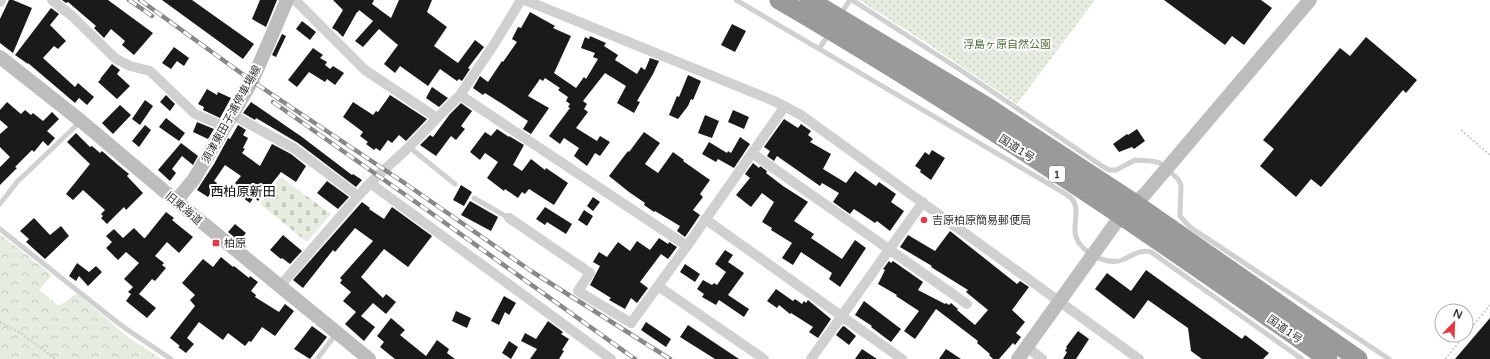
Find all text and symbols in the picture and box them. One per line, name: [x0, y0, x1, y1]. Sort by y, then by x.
park label: 浮島ヶ原自然公園: [963, 38, 1051, 51]
street label: 須津東田子浦停車場線: [199, 63, 264, 165]
street label: 国道1号: [996, 132, 1037, 165]
road number: 1: [1049, 166, 1065, 182]
district label: 西柏原新田: [210, 184, 276, 200]
street label: 旧東海道: [163, 189, 205, 228]
place label: 吉原柏原簡易郵便局: [932, 214, 1031, 227]
marker: 吉原柏原簡易郵便局: [919, 215, 929, 225]
place label: 柏原: [224, 237, 246, 250]
marker: 柏原: [211, 238, 221, 248]
north arrow: [1434, 303, 1474, 343]
text: N: [1451, 307, 1464, 322]
street label: 国道1号: [1265, 313, 1305, 346]

